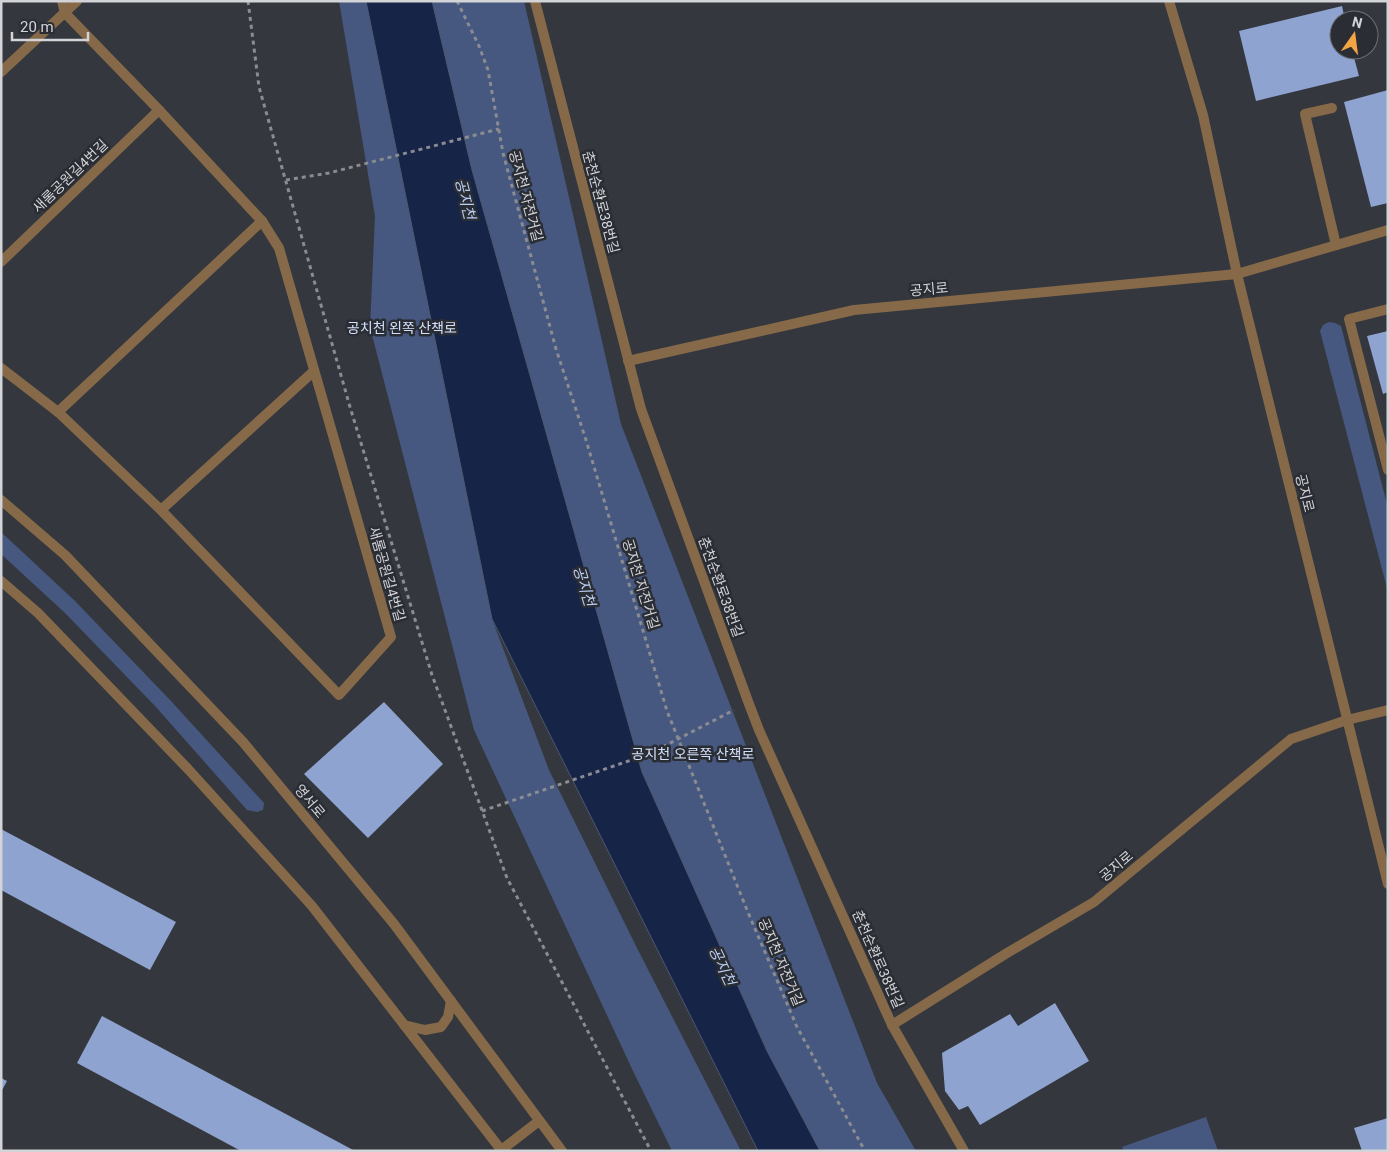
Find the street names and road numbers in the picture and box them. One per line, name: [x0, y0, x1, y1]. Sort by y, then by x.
street label: 새롬공원길4번길: [29, 136, 111, 216]
street label: 공지천 자전거길: [506, 149, 546, 243]
street label: 춘천순환로38번길: [580, 149, 622, 255]
street label: 공지로: [909, 279, 949, 299]
street label: 공지로: [1293, 472, 1317, 514]
street label: 새롬공원길4번길: [366, 525, 408, 623]
street label: 춘천순환로38번길: [695, 535, 747, 639]
street label: 공지천 자전거길: [620, 537, 662, 631]
street label: 영서로: [291, 781, 329, 821]
street label: 공지로: [1096, 847, 1136, 885]
street label: 춘천순환로38번길: [849, 907, 907, 1011]
street label: 공지천 자전거길: [755, 916, 807, 1008]

